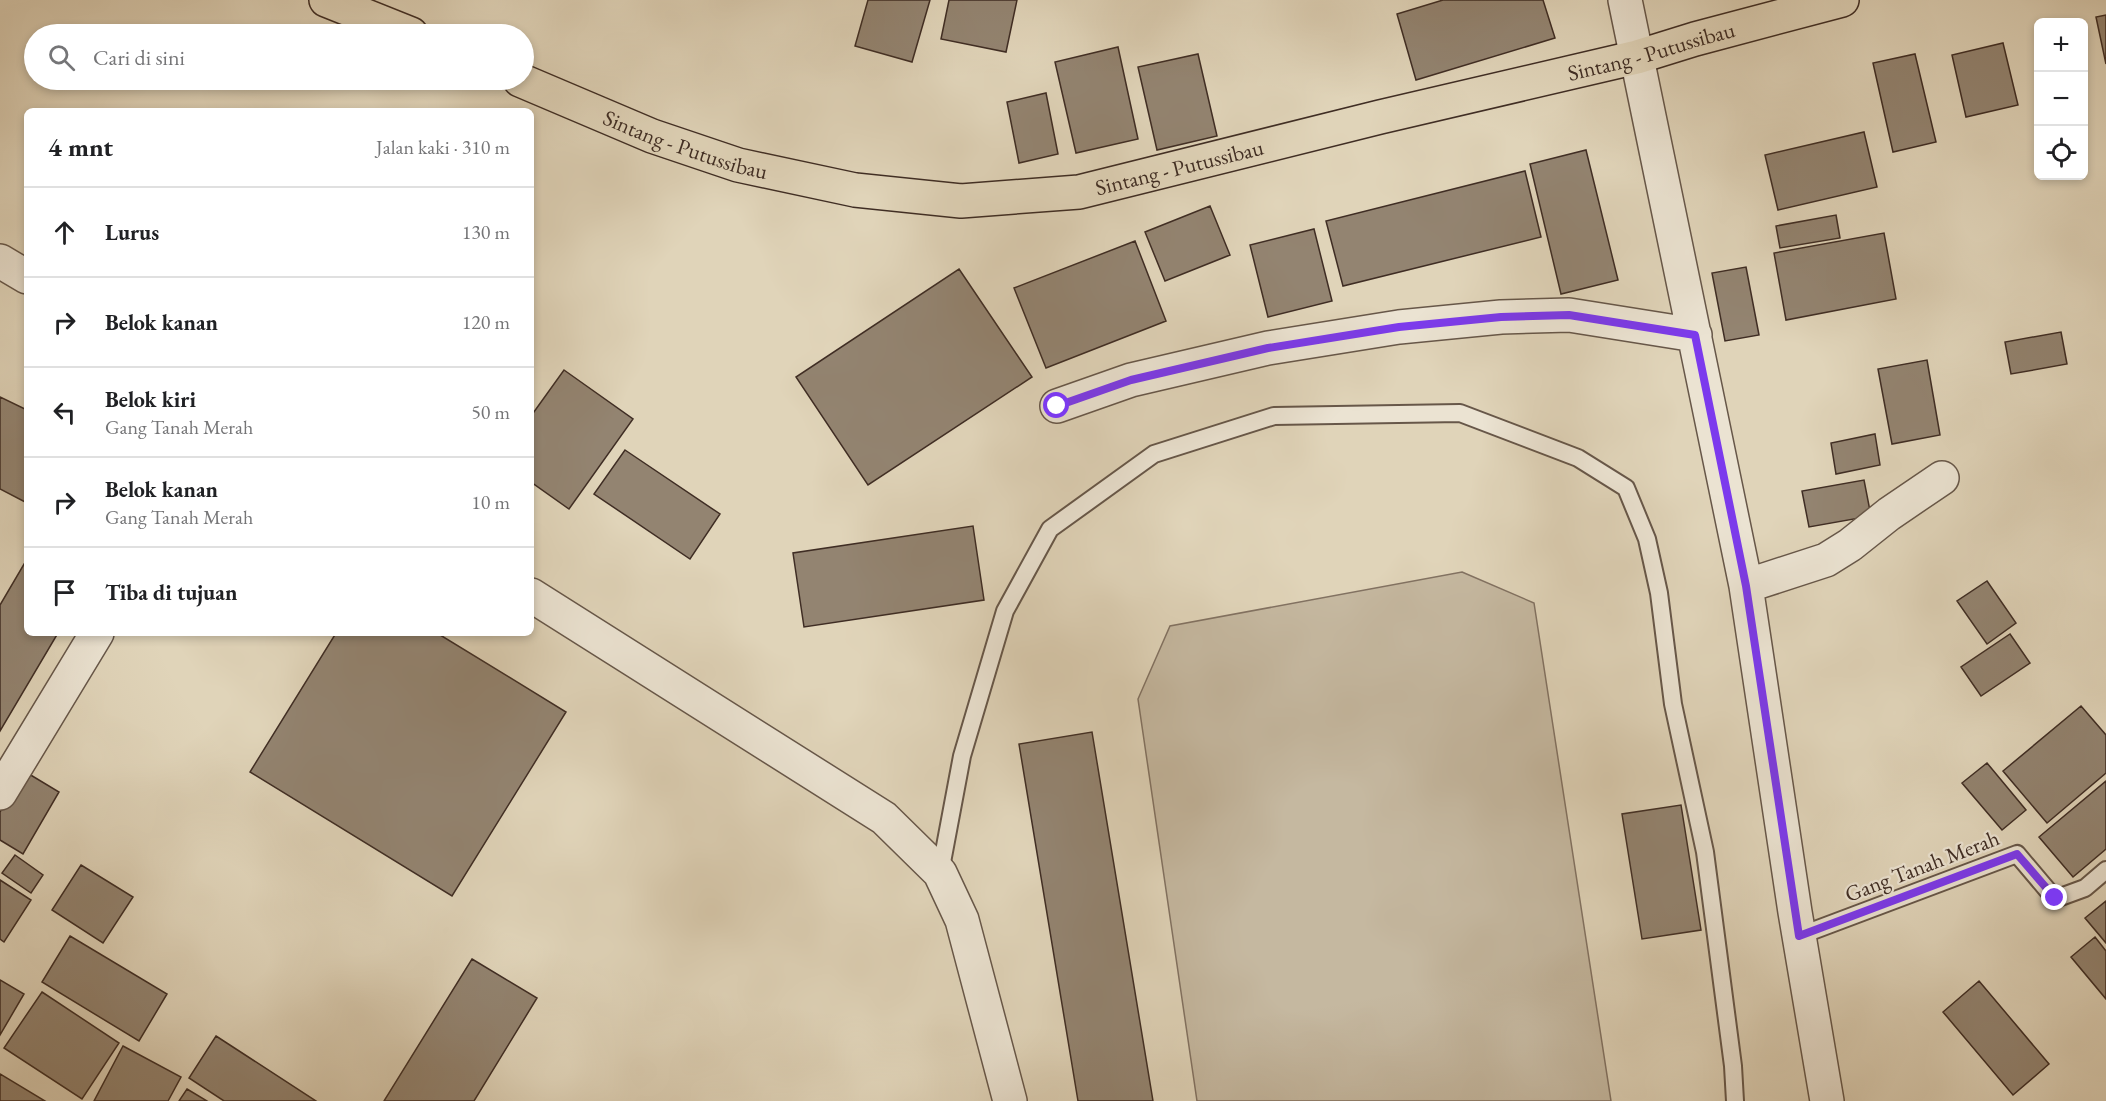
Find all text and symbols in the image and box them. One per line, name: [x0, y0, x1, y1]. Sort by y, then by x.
street label: Sintang - Putussibau: [1565, 14, 1738, 87]
map controls: [2034, 18, 2088, 180]
button: +: [2034, 18, 2088, 72]
search box: [24, 24, 534, 90]
icon: search: [45, 41, 78, 74]
text: Cari di sini: [93, 43, 185, 72]
button: −: [2034, 72, 2088, 126]
street label: Sintang - Putussibau: [599, 103, 771, 186]
button: locate: [2034, 126, 2088, 180]
text: 4 mnt: [48, 130, 113, 164]
street label: Sintang - Putussibau: [1092, 132, 1267, 202]
text: Jalan kaki · 310 m: [376, 134, 510, 160]
icon: ahead: [48, 216, 81, 249]
text: Lurus: [105, 218, 159, 247]
text: 130 m: [462, 219, 510, 245]
icon: right: [48, 306, 81, 339]
text: Belok kanan: [105, 308, 218, 337]
text: 120 m: [462, 309, 510, 335]
text: Belok kiri: [105, 385, 196, 414]
route start: [1043, 392, 1069, 418]
icon: left: [48, 396, 81, 429]
text: 50 m: [471, 399, 510, 425]
text: Gang Tanah Merah: [105, 414, 253, 440]
text: Belok kanan: [105, 475, 218, 504]
icon: right: [48, 486, 81, 519]
text: 10 m: [471, 489, 510, 515]
text: Gang Tanah Merah: [105, 504, 253, 530]
icon: arrive: [48, 576, 81, 609]
text: Tiba di tujuan: [105, 578, 237, 607]
street label: Gang Tanah Merah: [1841, 823, 2003, 909]
route end: [2041, 884, 2067, 910]

